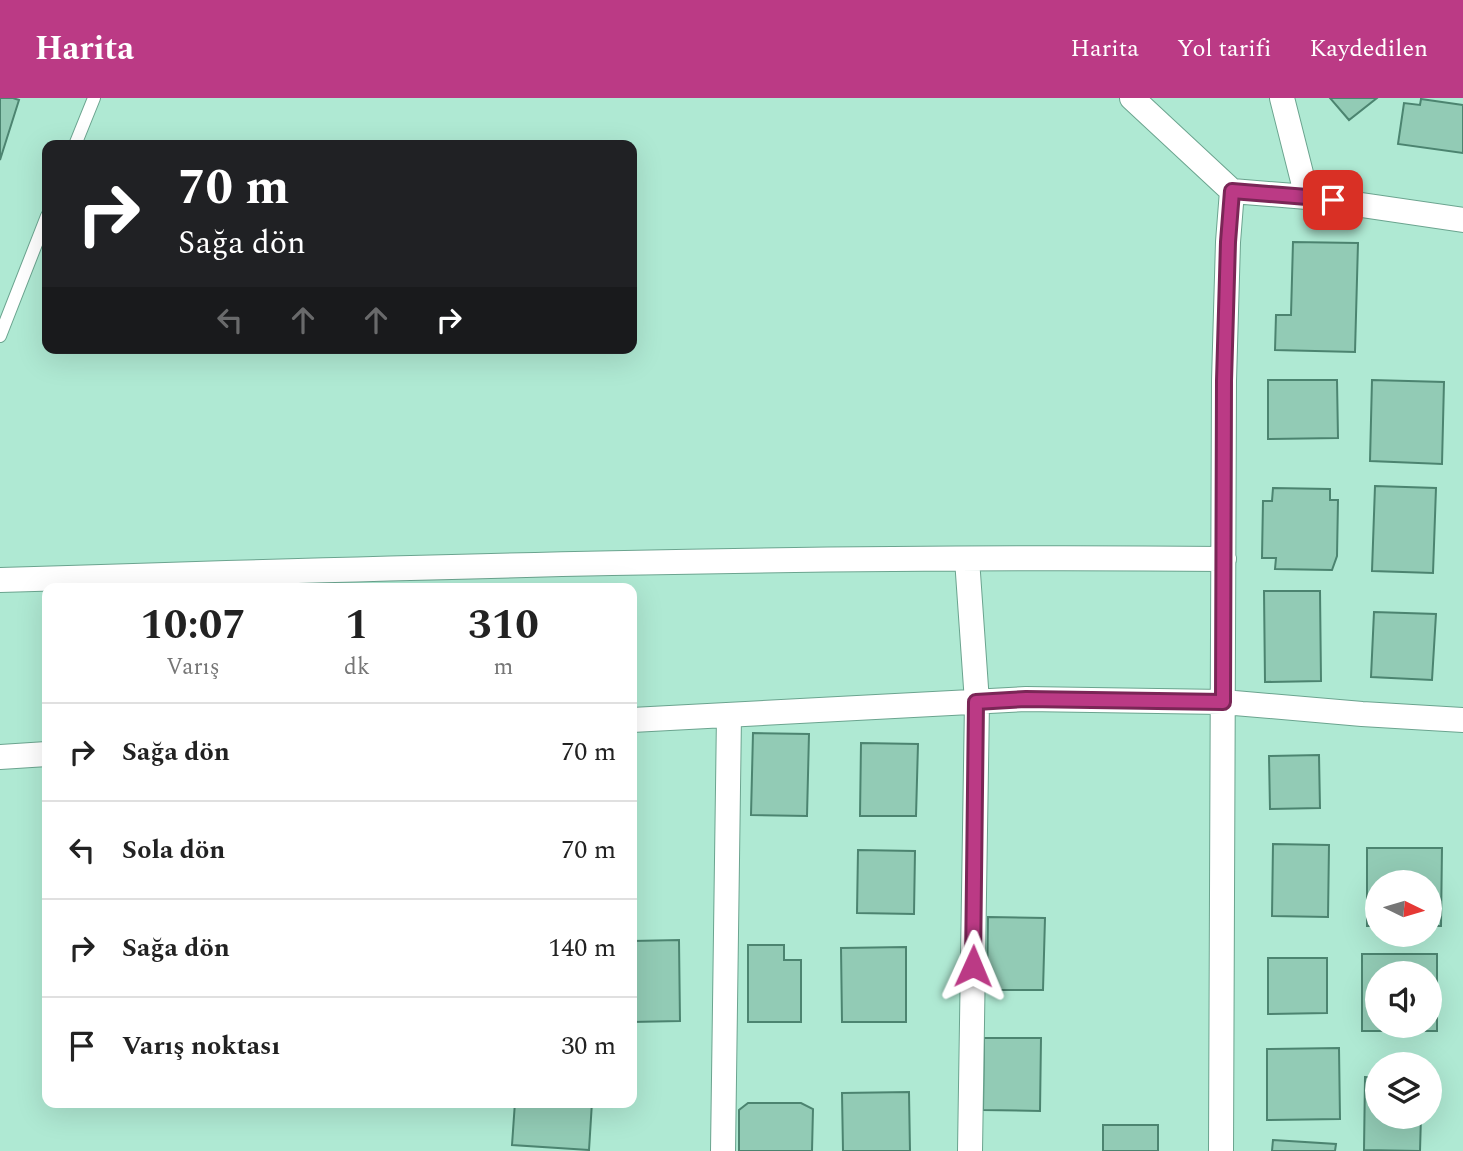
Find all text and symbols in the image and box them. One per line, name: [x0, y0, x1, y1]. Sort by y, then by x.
text: Harita: [35, 24, 134, 74]
text: Harita: [1070, 31, 1139, 67]
text: Yol tarifi: [1177, 31, 1271, 67]
text: Kaydedilen: [1309, 31, 1428, 67]
text: 70 m: [178, 151, 289, 226]
icon: right: [63, 168, 154, 259]
pin: [1303, 170, 1363, 230]
icon: arrive: [1314, 181, 1352, 219]
text: Sağa dön: [178, 219, 306, 268]
icon: left: [211, 301, 249, 339]
icon: ahead: [284, 301, 322, 339]
icon: ahead: [357, 301, 395, 339]
icon: right: [430, 301, 468, 339]
text: 10:07: [140, 594, 246, 657]
text: 1: [345, 594, 369, 657]
text: 310: [468, 594, 539, 657]
text: Varış: [166, 650, 220, 685]
text: dk: [344, 650, 370, 685]
text: m: [493, 650, 513, 685]
text: Sağa dön: [122, 732, 230, 772]
text: 70 m: [561, 732, 616, 772]
icon: right: [63, 733, 101, 771]
text: Sola dön: [122, 830, 225, 870]
text: 70 m: [561, 830, 616, 870]
icon: left: [63, 831, 101, 869]
north arrow: [1365, 870, 1442, 947]
map controls: [1365, 870, 1442, 1129]
text: Sağa dön: [122, 928, 230, 968]
text: 140 m: [548, 928, 616, 968]
icon: right: [63, 929, 101, 967]
position arrow: [936, 929, 1010, 1003]
button: sound: [1365, 961, 1442, 1038]
text: Varış noktası: [122, 1026, 280, 1066]
text: 30 m: [561, 1026, 616, 1066]
icon: arrive: [63, 1027, 101, 1065]
button: layers: [1365, 1052, 1442, 1129]

